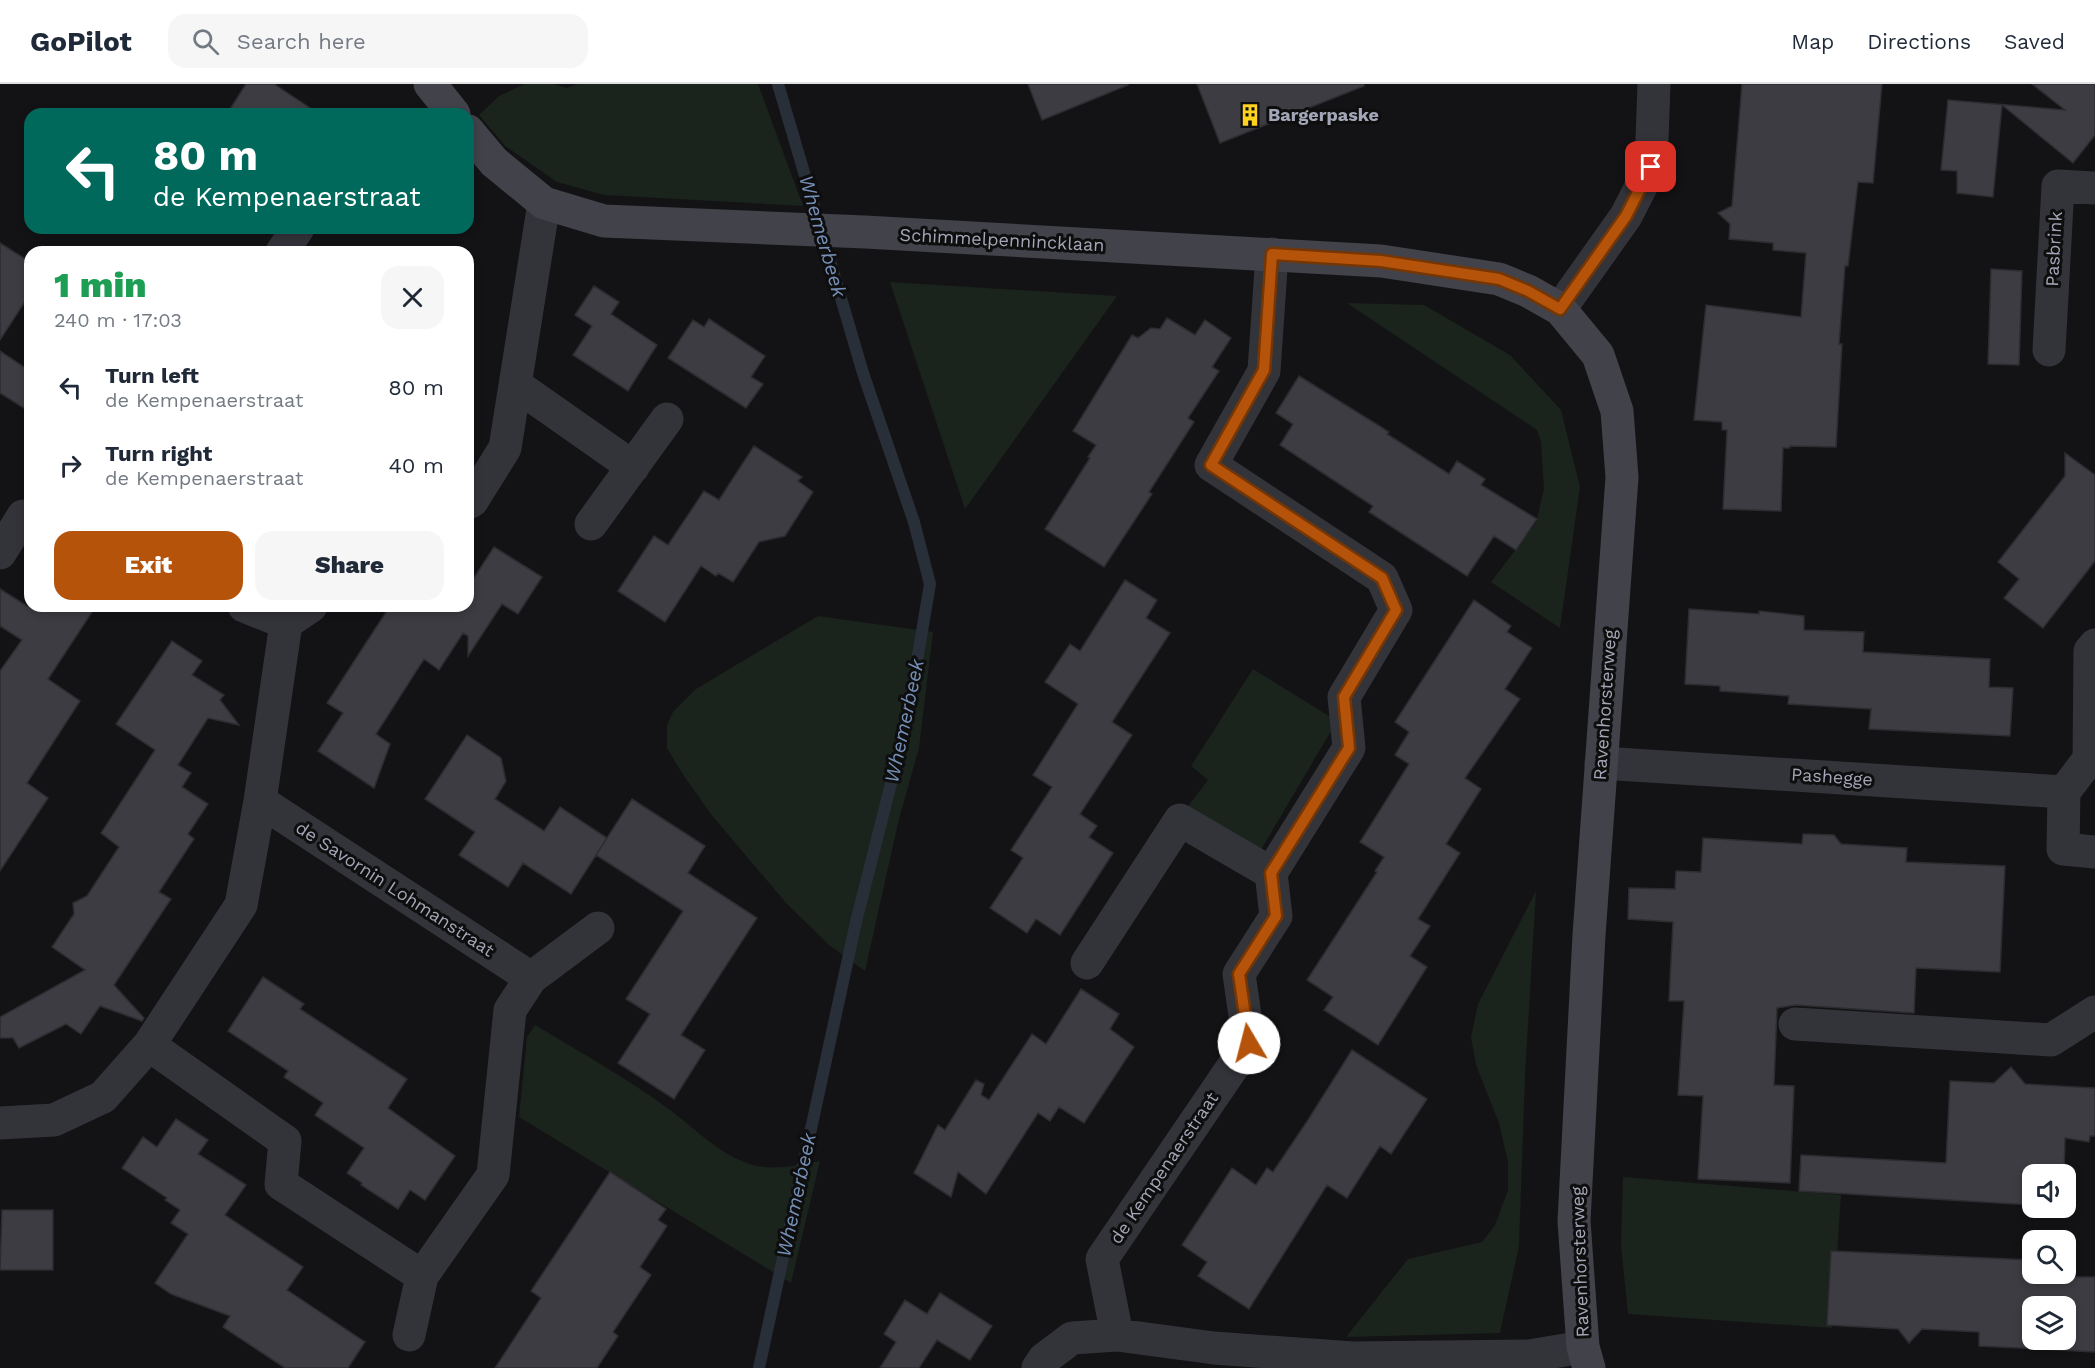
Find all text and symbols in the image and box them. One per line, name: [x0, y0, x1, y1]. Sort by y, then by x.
search box: [168, 14, 588, 68]
text: GoPilot: [30, 25, 132, 58]
icon: search: [189, 25, 222, 58]
text: Search here: [237, 29, 366, 54]
text: Map: [1791, 29, 1834, 54]
text: Directions: [1867, 29, 1971, 54]
text: Saved: [2004, 29, 2065, 54]
building icon: Bargerpaske: [1237, 102, 1263, 128]
place label: Bargerpaske: [1268, 104, 1379, 125]
text: 80 m: [153, 131, 258, 180]
icon: left: [54, 132, 132, 210]
pin: [1625, 141, 1676, 192]
icon: arrive: [1634, 150, 1667, 183]
water label: Whemerbeek: [794, 172, 852, 301]
text: de Kempenaerstraat: [153, 181, 421, 213]
street label: Pasbrink: [2041, 211, 2066, 287]
street label: Schimmelpennincklaan: [899, 224, 1105, 255]
text: 1 min: [54, 264, 147, 306]
button: close: [381, 266, 444, 329]
text: 240 m · 17:03: [54, 308, 182, 332]
text: Turn left: [105, 363, 199, 388]
icon: left: [54, 371, 87, 404]
text: 80 m: [388, 375, 444, 400]
text: de Kempenaerstraat: [105, 388, 303, 412]
text: Turn right: [105, 441, 212, 466]
icon: right: [54, 449, 87, 482]
text: 40 m: [388, 453, 444, 478]
text: de Kempenaerstraat: [105, 466, 303, 490]
button: Exit: [54, 531, 243, 600]
button: Share: [255, 531, 444, 600]
street label: Ravenhorsterweg: [1589, 628, 1620, 781]
water label: Whemerbeek: [879, 656, 929, 785]
street label: Pashegge: [1791, 763, 1874, 790]
street label: de Savornin Lohmanstraat: [292, 816, 499, 961]
position arrow: [1217, 1011, 1281, 1075]
street label: de Kempenaerstraat: [1105, 1088, 1222, 1248]
water label: Whemerbeek: [771, 1130, 821, 1259]
map controls: [2022, 1164, 2076, 1350]
button: sound: [2022, 1164, 2076, 1218]
street label: Ravenhorsterweg: [1566, 1186, 1593, 1338]
button: search: [2022, 1230, 2076, 1284]
button: layers: [2022, 1296, 2076, 1350]

